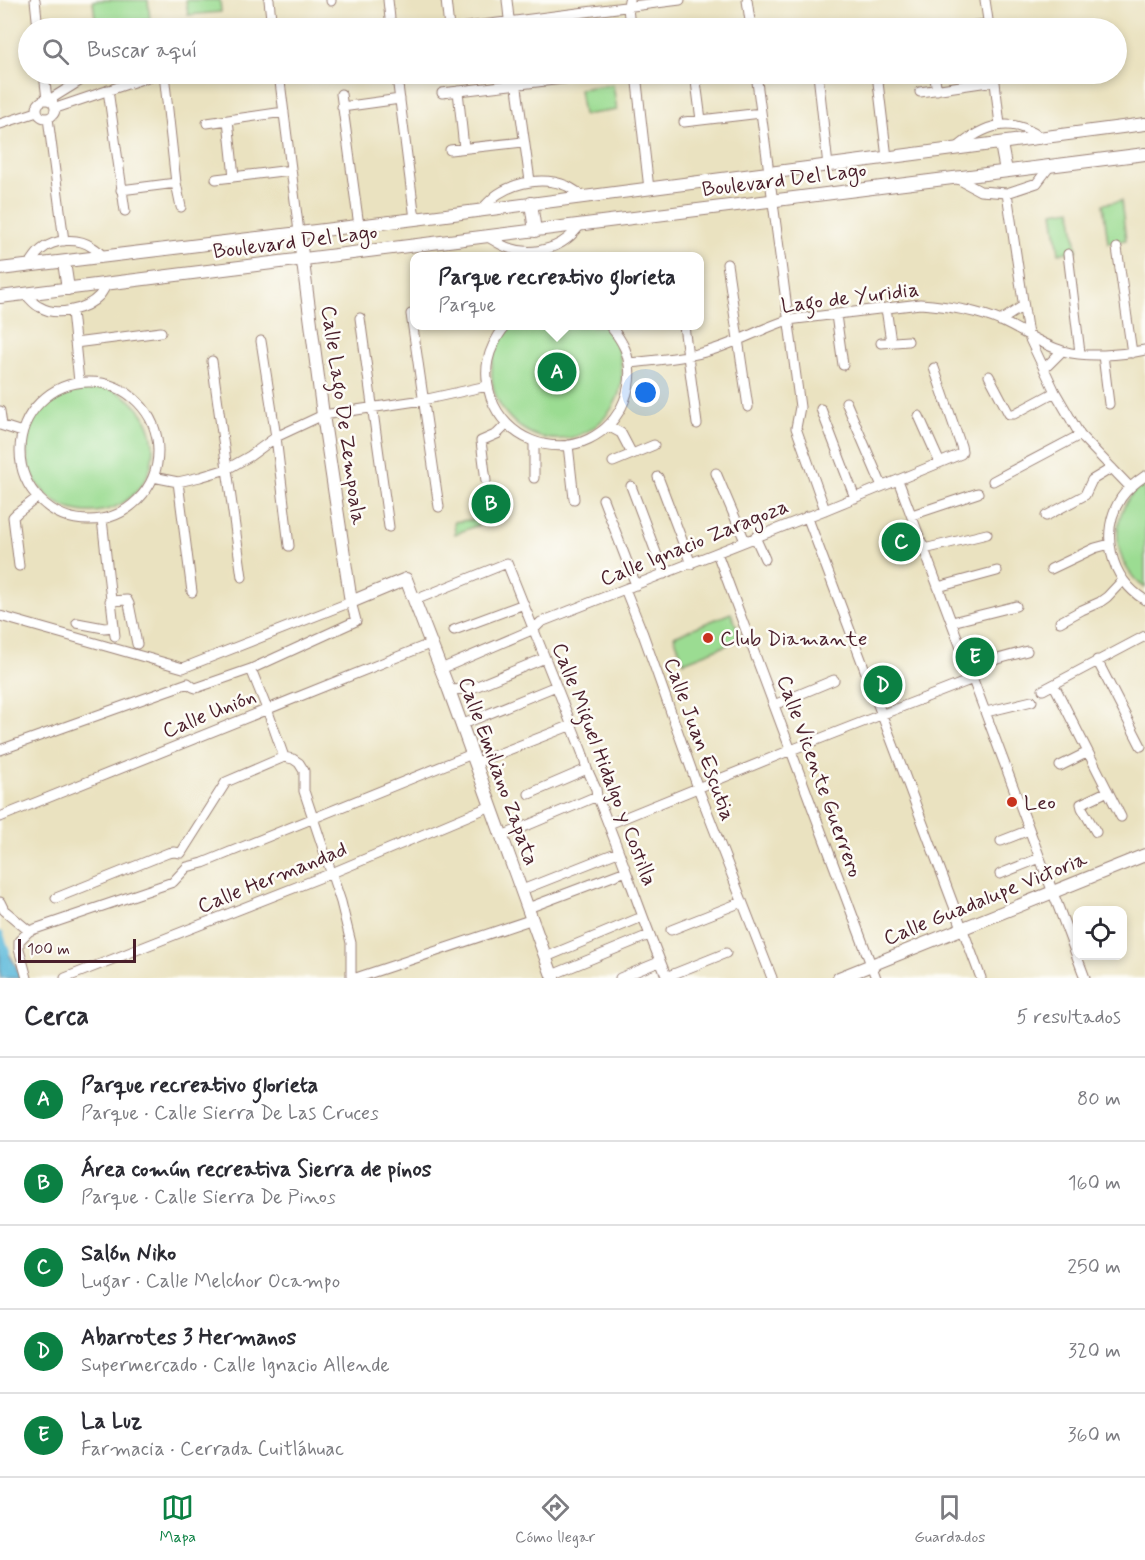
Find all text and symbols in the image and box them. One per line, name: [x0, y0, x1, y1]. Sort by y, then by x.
search box: [18, 18, 1127, 84]
icon: search: [39, 35, 72, 68]
text: Buscar aquí: [87, 37, 198, 65]
street label: Boulevard Del Lago: [700, 156, 868, 205]
street label: Boulevard Del Lago: [211, 218, 379, 267]
popup: [410, 252, 704, 330]
text: Parque recreativo glorieta: [438, 264, 676, 292]
street label: Lago de Yuridia: [780, 276, 921, 322]
text: Parque: [438, 292, 496, 319]
street label: Calle Lago De Zempoala: [312, 304, 372, 527]
pin: A: [538, 350, 576, 394]
your location: [631, 378, 660, 407]
pin: B: [472, 482, 510, 526]
street label: Calle Ignacio Zaragoza: [596, 492, 793, 594]
pin: C: [882, 520, 920, 564]
place label: Club Diamante: [720, 625, 867, 653]
marker: Club Diamante: [701, 631, 715, 645]
pin: E: [956, 634, 994, 680]
street label: Calle Miguel Hidalgo y Costilla: [543, 639, 663, 891]
street label: Calle Juan Escutia: [657, 654, 742, 825]
pin: D: [864, 662, 902, 708]
street label: Calle Vicente Guerrero: [769, 671, 869, 881]
street label: Calle Emiliano Zapata: [451, 673, 545, 869]
street label: Calle Unión: [158, 682, 260, 745]
place label: Leo: [1024, 789, 1056, 817]
marker: Leo: [1005, 795, 1019, 809]
street label: Calle Hermandad: [194, 835, 351, 921]
street label: Calle Guadalupe Victoria: [879, 845, 1092, 953]
map controls: [1073, 906, 1127, 960]
button: locate: [1073, 906, 1127, 960]
scale bar: [18, 936, 136, 964]
text: 100 m: [27, 939, 70, 960]
text: Cerca: [24, 1000, 89, 1034]
text: 5 resultados: [1016, 1004, 1121, 1031]
text: Parque recreativo glorieta: [81, 1072, 318, 1100]
text: A: [37, 1086, 50, 1113]
text: 80 m: [1077, 1086, 1121, 1113]
text: Parque · Calle Sierra De Las Cruces: [81, 1100, 379, 1127]
text: Área común recreativa Sierra de pinos: [81, 1156, 432, 1184]
text: B: [37, 1170, 50, 1197]
text: 160 m: [1068, 1170, 1121, 1197]
text: Parque · Calle Sierra De Pinos: [81, 1184, 336, 1211]
text: Salón Niko: [81, 1240, 176, 1268]
text: C: [36, 1254, 51, 1281]
text: 250 m: [1067, 1254, 1121, 1281]
text: Lugar · Calle Melchor Ocampo: [81, 1268, 340, 1295]
text: Abarrotes 3 Hermanos: [81, 1324, 296, 1352]
text: D: [37, 1338, 50, 1365]
text: 320 m: [1068, 1338, 1121, 1365]
text: Supermercado · Calle Ignacio Allende: [81, 1352, 390, 1379]
text: La Luz: [81, 1408, 142, 1436]
text: E: [38, 1422, 49, 1449]
text: 360 m: [1068, 1422, 1121, 1449]
text: Farmacia · Cerrada Cuitláhuac: [81, 1436, 344, 1463]
tab: Mapa: [160, 1491, 196, 1548]
tab: Cómo llegar: [515, 1491, 595, 1548]
tab: Guardados: [914, 1491, 985, 1548]

